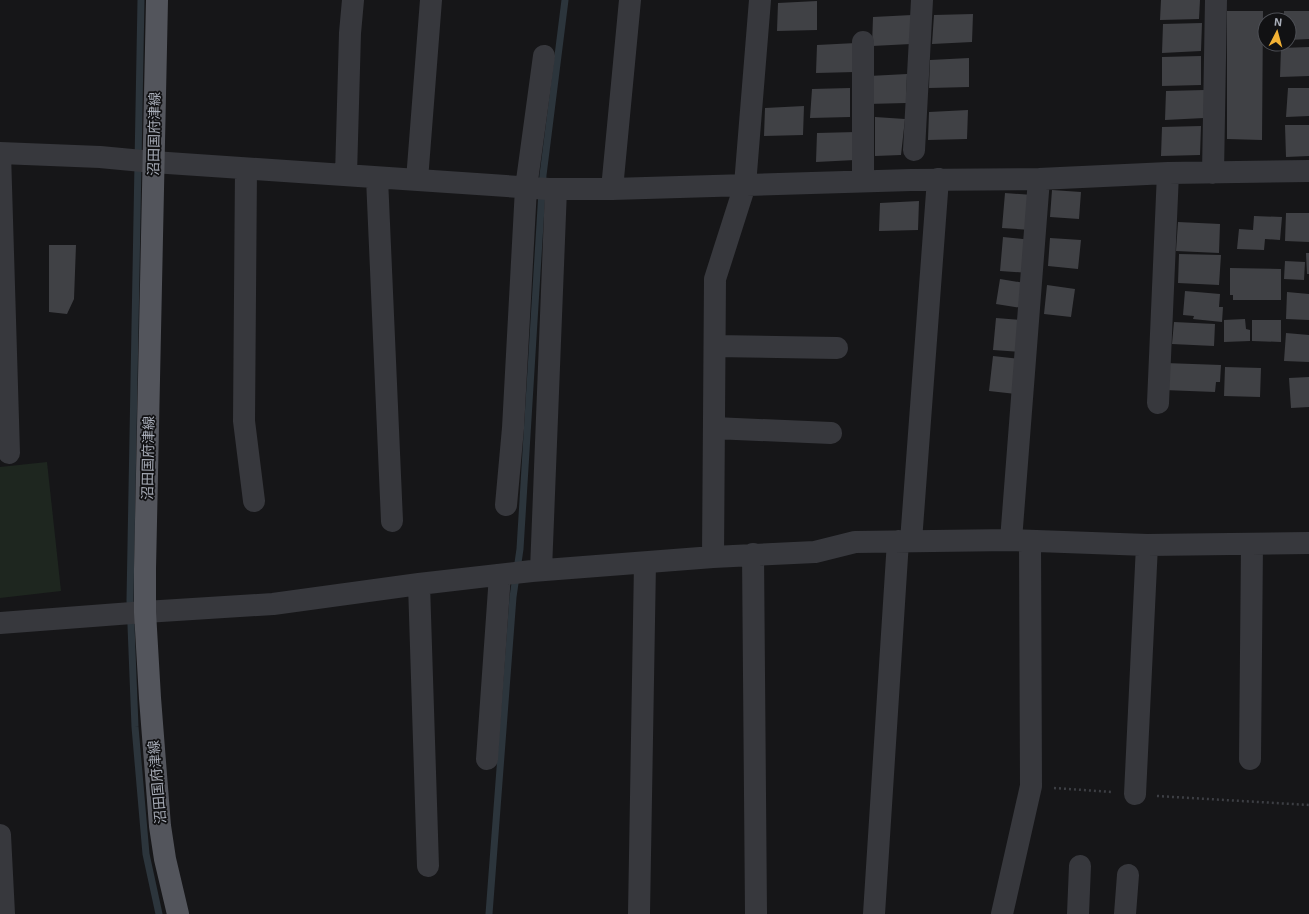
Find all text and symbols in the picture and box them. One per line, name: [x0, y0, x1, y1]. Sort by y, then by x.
north arrow: [1257, 12, 1297, 52]
text: N: [1273, 15, 1283, 28]
street label: 沼田国府津線: [144, 92, 163, 176]
street label: 沼田国府津線: [138, 416, 157, 500]
street label: 沼田国府津線: [144, 739, 169, 825]

